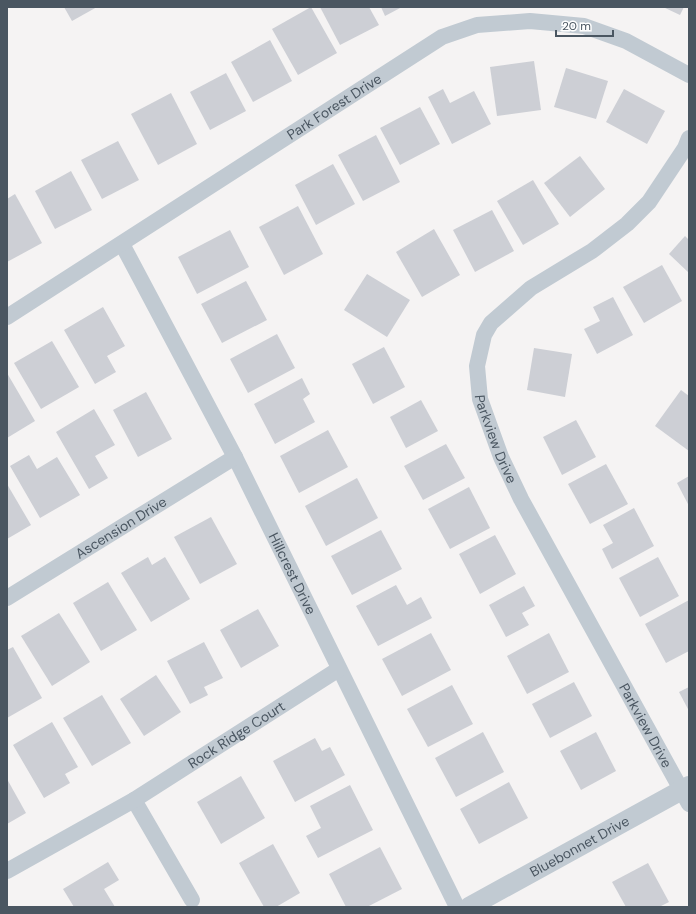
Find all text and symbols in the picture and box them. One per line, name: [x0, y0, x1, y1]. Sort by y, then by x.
scale bar: [556, 12, 613, 38]
text: 20 m: [562, 18, 591, 34]
street label: Park Forest Drive: [283, 69, 385, 144]
street label: Parkview Drive: [471, 394, 521, 486]
street label: Ascension Drive: [72, 492, 170, 563]
street label: Hillcrest Drive: [265, 529, 320, 618]
street label: Parkview Drive: [615, 680, 676, 771]
street label: Rock Ridge Court: [184, 697, 288, 772]
street label: Bluebonnet Drive: [526, 812, 632, 881]

